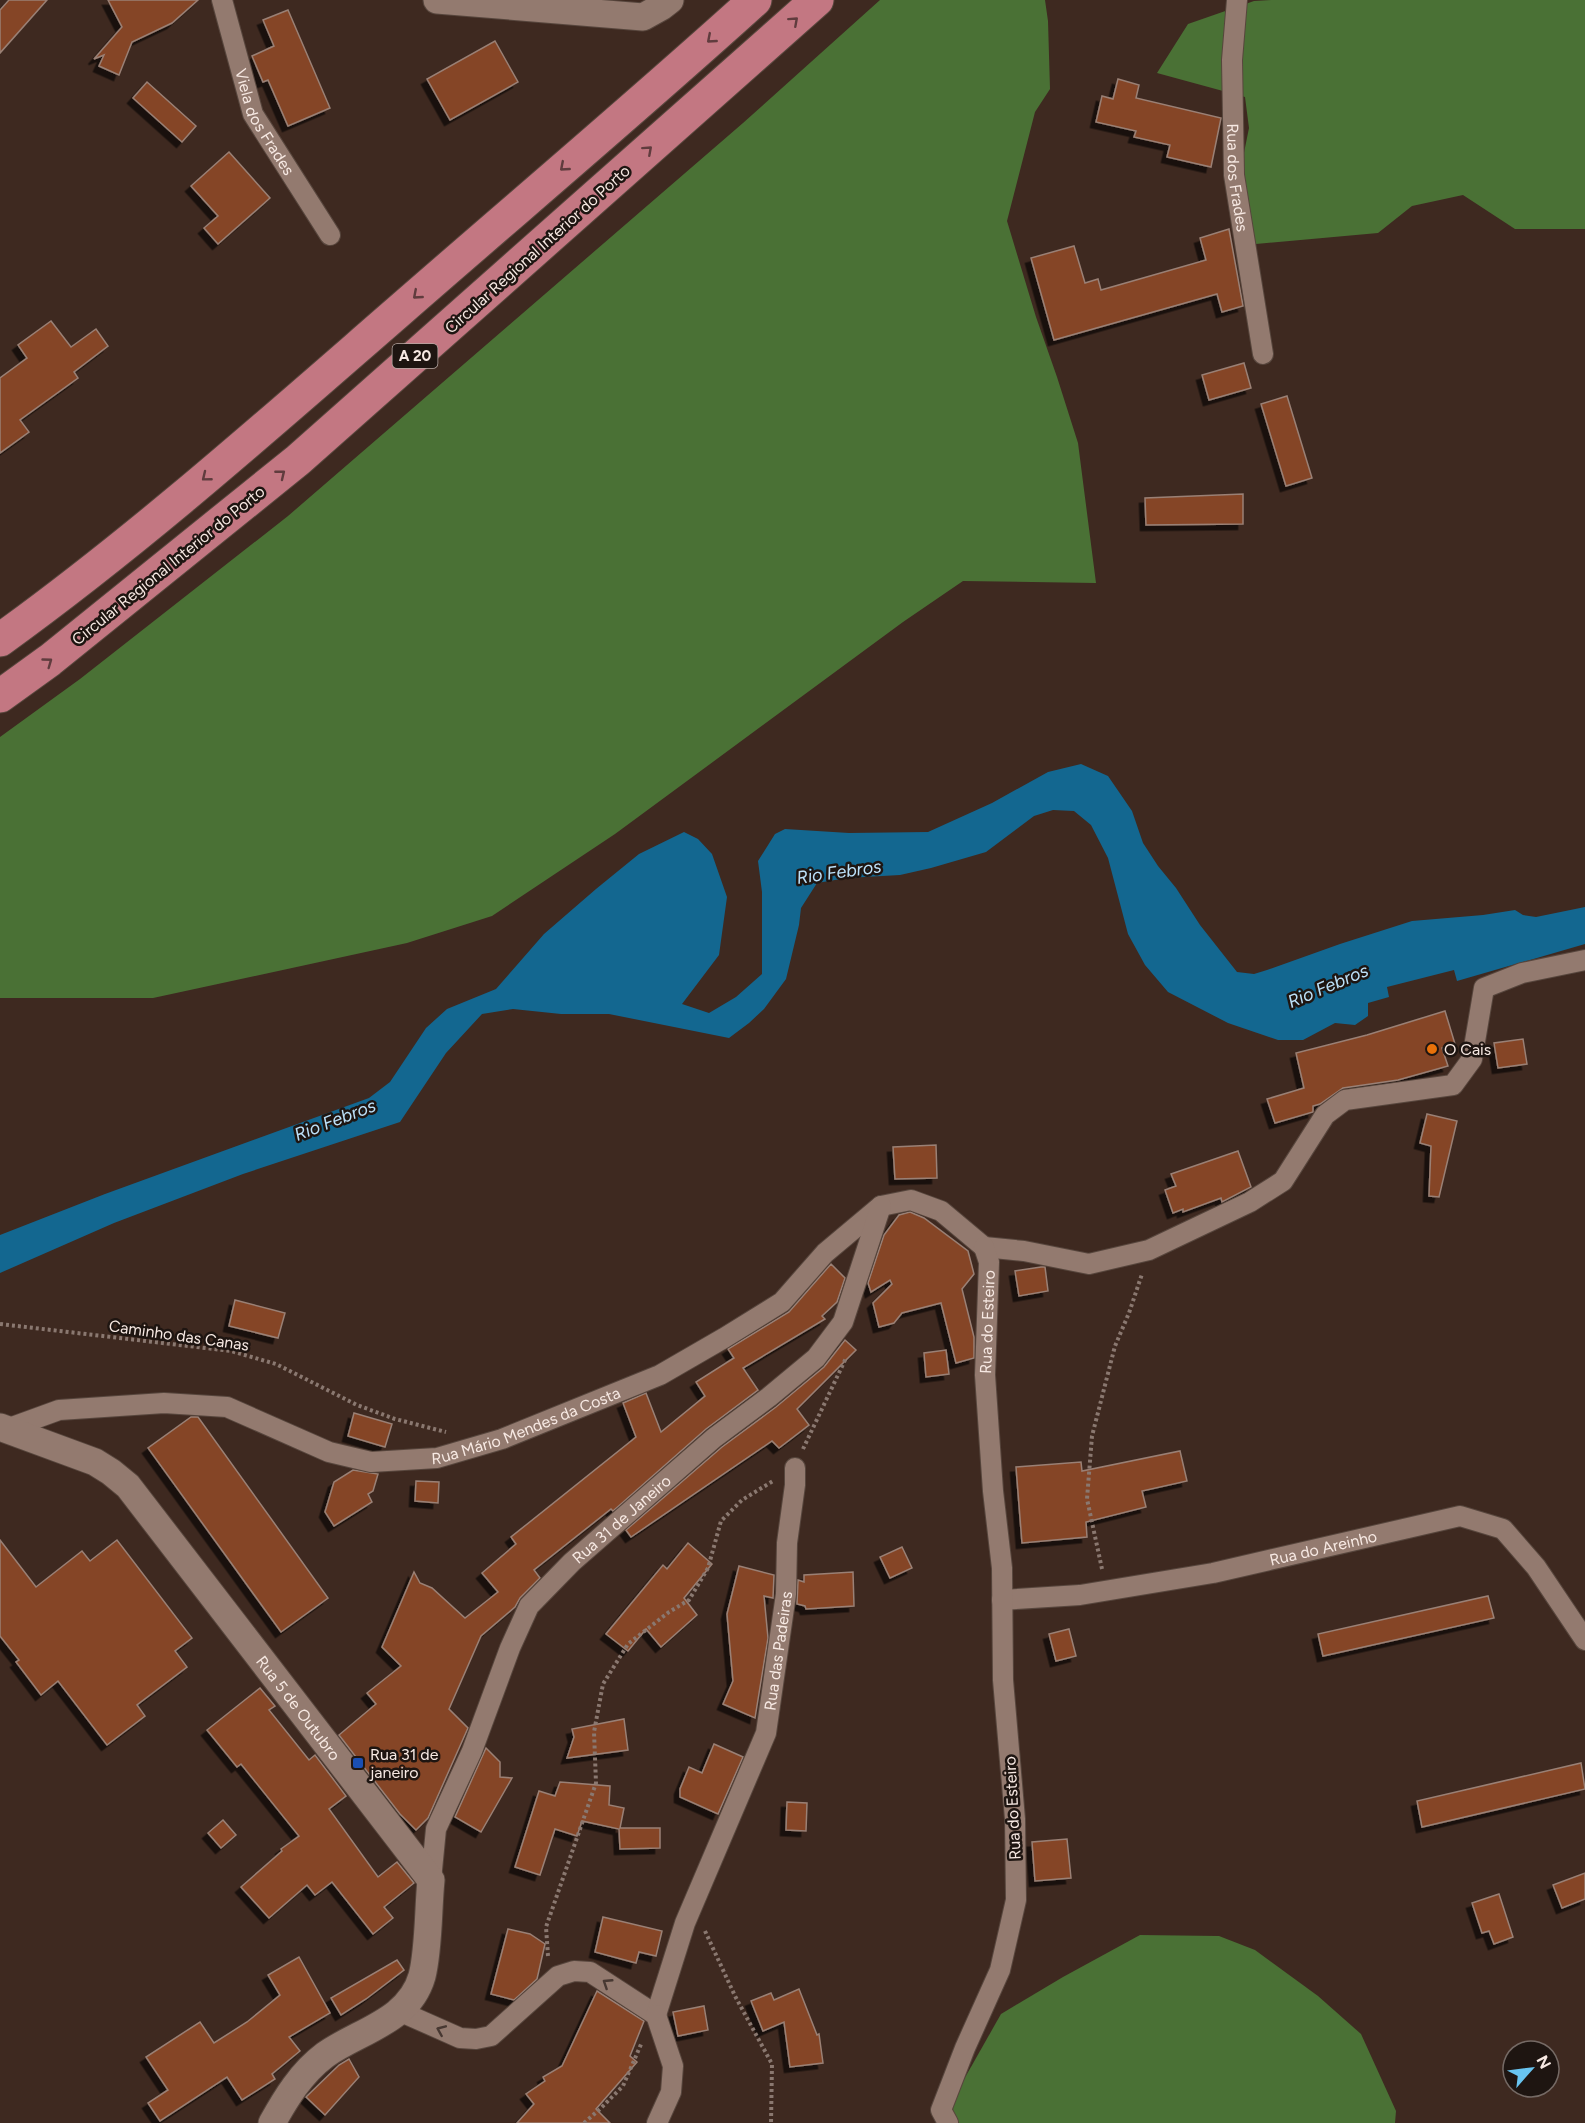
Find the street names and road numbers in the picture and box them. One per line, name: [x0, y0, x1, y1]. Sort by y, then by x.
street label: Viela dos Frades: [231, 67, 298, 179]
street label: Rua dos Frades: [1223, 123, 1252, 233]
street label: Circular Regional Interior do Porto: [441, 161, 634, 338]
road number: A 20: [392, 344, 438, 368]
street label: Circular Regional Interior do Porto: [68, 482, 268, 649]
street label: Rua do Esteiro: [976, 1270, 999, 1374]
street label: Caminho das Canas: [108, 1316, 250, 1355]
street label: Rua Mário Mendes da Costa: [431, 1383, 623, 1468]
street label: Rua 31 de Janeiro: [568, 1471, 675, 1568]
street label: Rua do Areinho: [1268, 1526, 1379, 1570]
street label: Rua das Padeiras: [760, 1590, 796, 1712]
street label: Rua 5 de Outubro: [252, 1652, 344, 1764]
street label: Rua do Esteiro: [1000, 1756, 1025, 1860]

